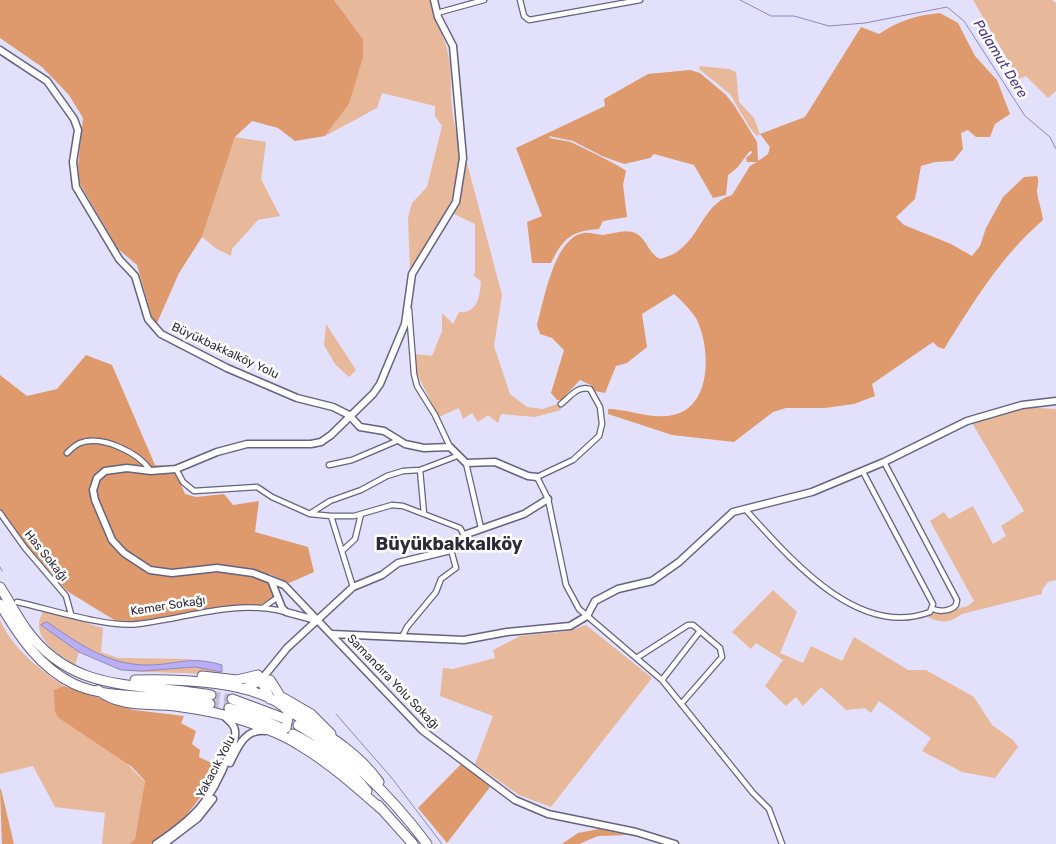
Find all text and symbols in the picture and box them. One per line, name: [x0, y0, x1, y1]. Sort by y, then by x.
water label: Palamut Dere: [969, 17, 1031, 101]
street label: Büyükbakkalköy Yolu: [169, 320, 281, 382]
street label: Has Sokağı: [21, 528, 71, 584]
district label: Büyükbakkalköy: [375, 534, 523, 556]
street label: Kemer Sokağı: [130, 593, 206, 619]
street label: Samandıra Yolu Sokağı: [344, 631, 442, 733]
street label: Yakacık Yolu: [194, 733, 238, 801]

